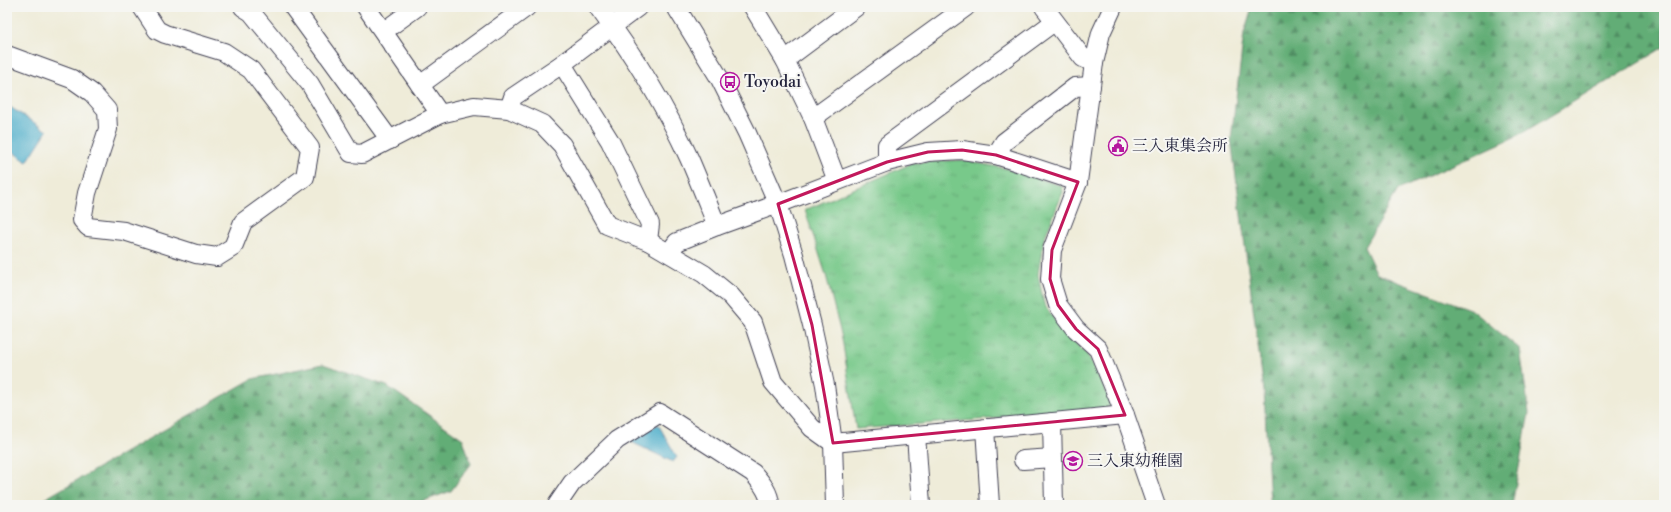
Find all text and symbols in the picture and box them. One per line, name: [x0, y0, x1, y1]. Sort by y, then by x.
bus stop icon: Toyodai: [719, 71, 741, 93]
place label: Toyodai: [744, 72, 801, 92]
public building icon: 三入東集会所: [1107, 135, 1129, 157]
place label: 三入東集会所: [1132, 136, 1228, 156]
school or university icon: 三入東幼稚園: [1062, 450, 1084, 472]
place label: 三入東幼稚園: [1087, 451, 1183, 471]

